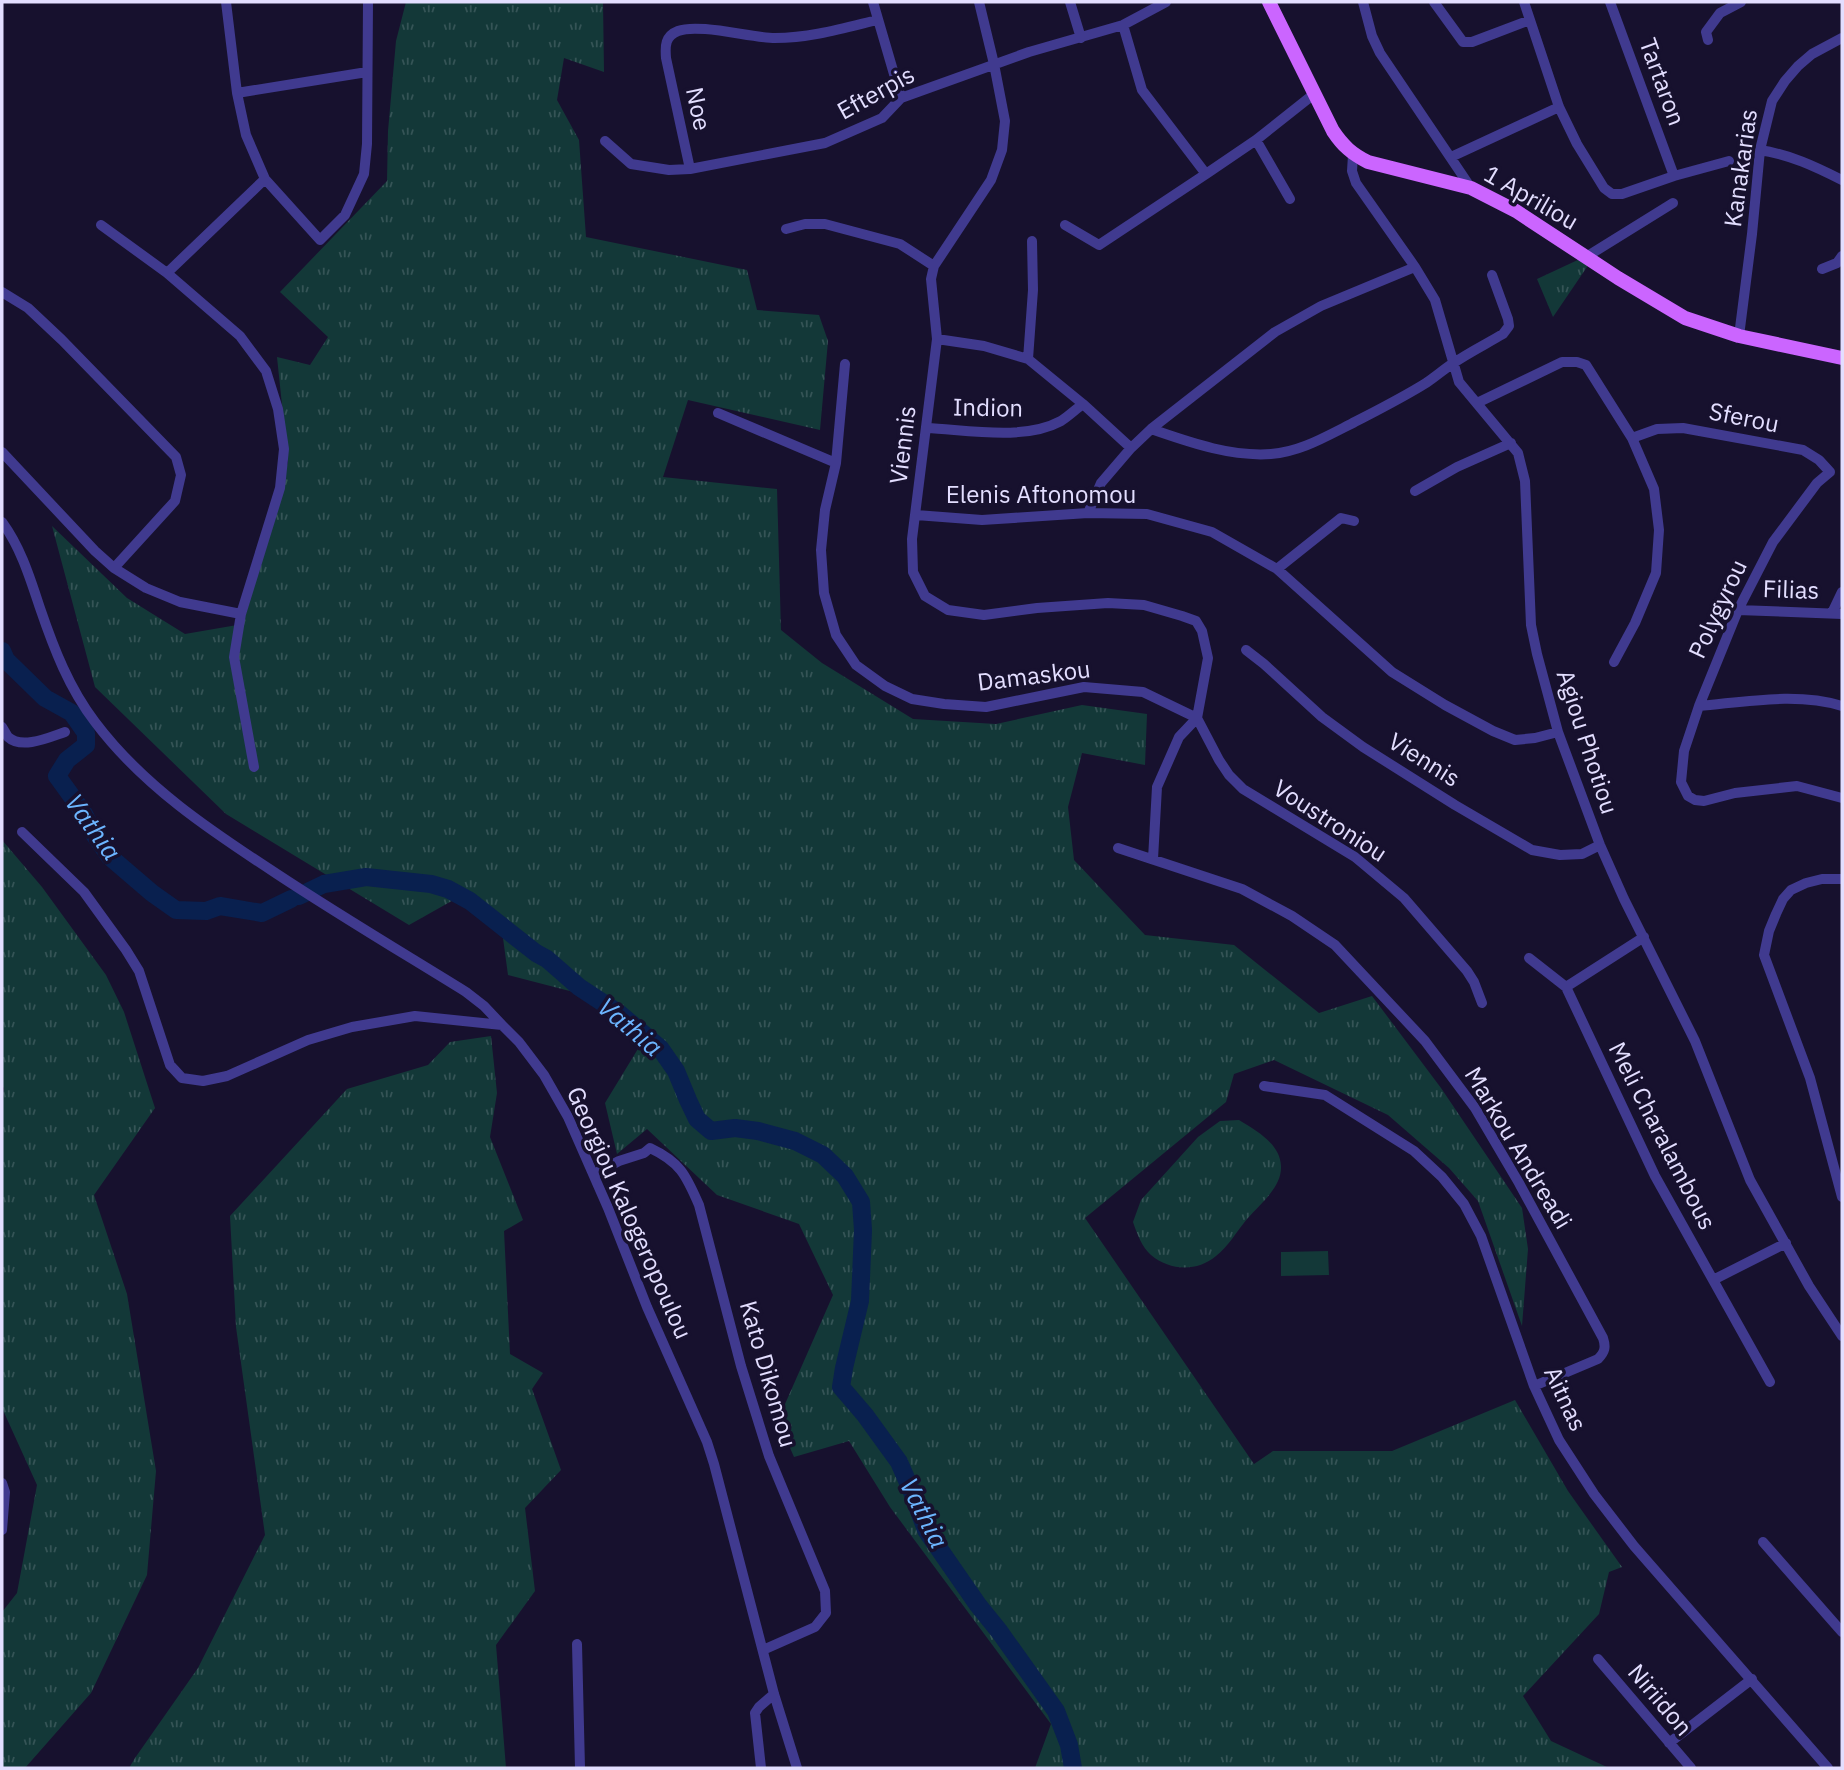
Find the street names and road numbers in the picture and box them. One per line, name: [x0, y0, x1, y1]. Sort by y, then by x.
street label: Tartaron: [1632, 34, 1693, 130]
street label: Efterpis: [831, 58, 920, 126]
street label: Noe: [679, 84, 719, 133]
street label: Kanakarias: [1716, 107, 1764, 229]
street label: 1 Apriliou: [1479, 157, 1584, 237]
street label: Indion: [953, 390, 1023, 424]
street label: Sferou: [1707, 395, 1782, 439]
street label: Viennis: [881, 404, 923, 486]
street label: Elenis Aftonomou: [946, 478, 1136, 510]
street label: Polygyrou: [1680, 554, 1754, 663]
street label: Filias: [1762, 572, 1820, 606]
street label: Damaskou: [976, 652, 1092, 698]
street label: Agiou Photiou: [1550, 665, 1626, 818]
street label: Viennis: [1383, 725, 1466, 794]
street label: Voustroniou: [1267, 771, 1394, 869]
street label: Meli Charalambous: [1602, 1036, 1724, 1235]
street label: Markou Andreadi: [1458, 1061, 1580, 1234]
street label: Georgiou Kalogeropoulou: [560, 1081, 700, 1344]
street label: Kato Dikomou: [733, 1297, 805, 1451]
street label: Aitnas: [1537, 1361, 1595, 1436]
street label: Niriidon: [1621, 1657, 1700, 1742]

